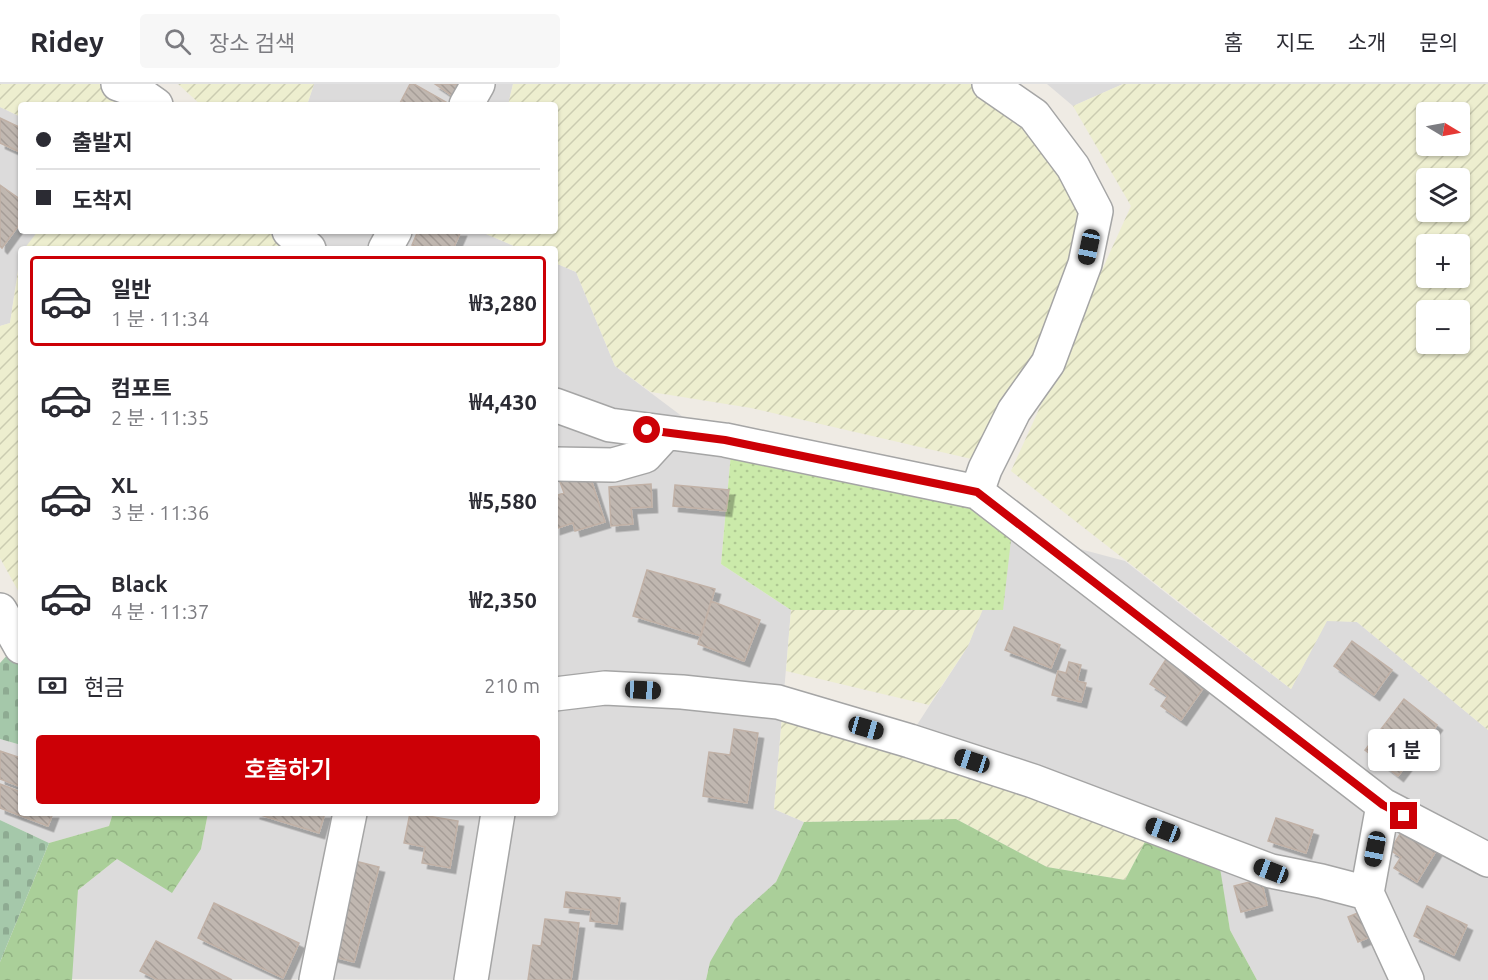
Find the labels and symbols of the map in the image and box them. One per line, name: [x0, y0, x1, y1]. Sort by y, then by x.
north arrow: [1416, 102, 1470, 156]
car: [1076, 228, 1102, 266]
route start: [633, 416, 660, 443]
car: [625, 680, 661, 700]
car: [846, 714, 886, 742]
callout: 1 분: [1368, 729, 1440, 771]
car: [952, 747, 992, 775]
route end: [1390, 802, 1417, 829]
car: [1143, 815, 1183, 845]
car: [1363, 830, 1387, 868]
car: [1251, 856, 1291, 886]

